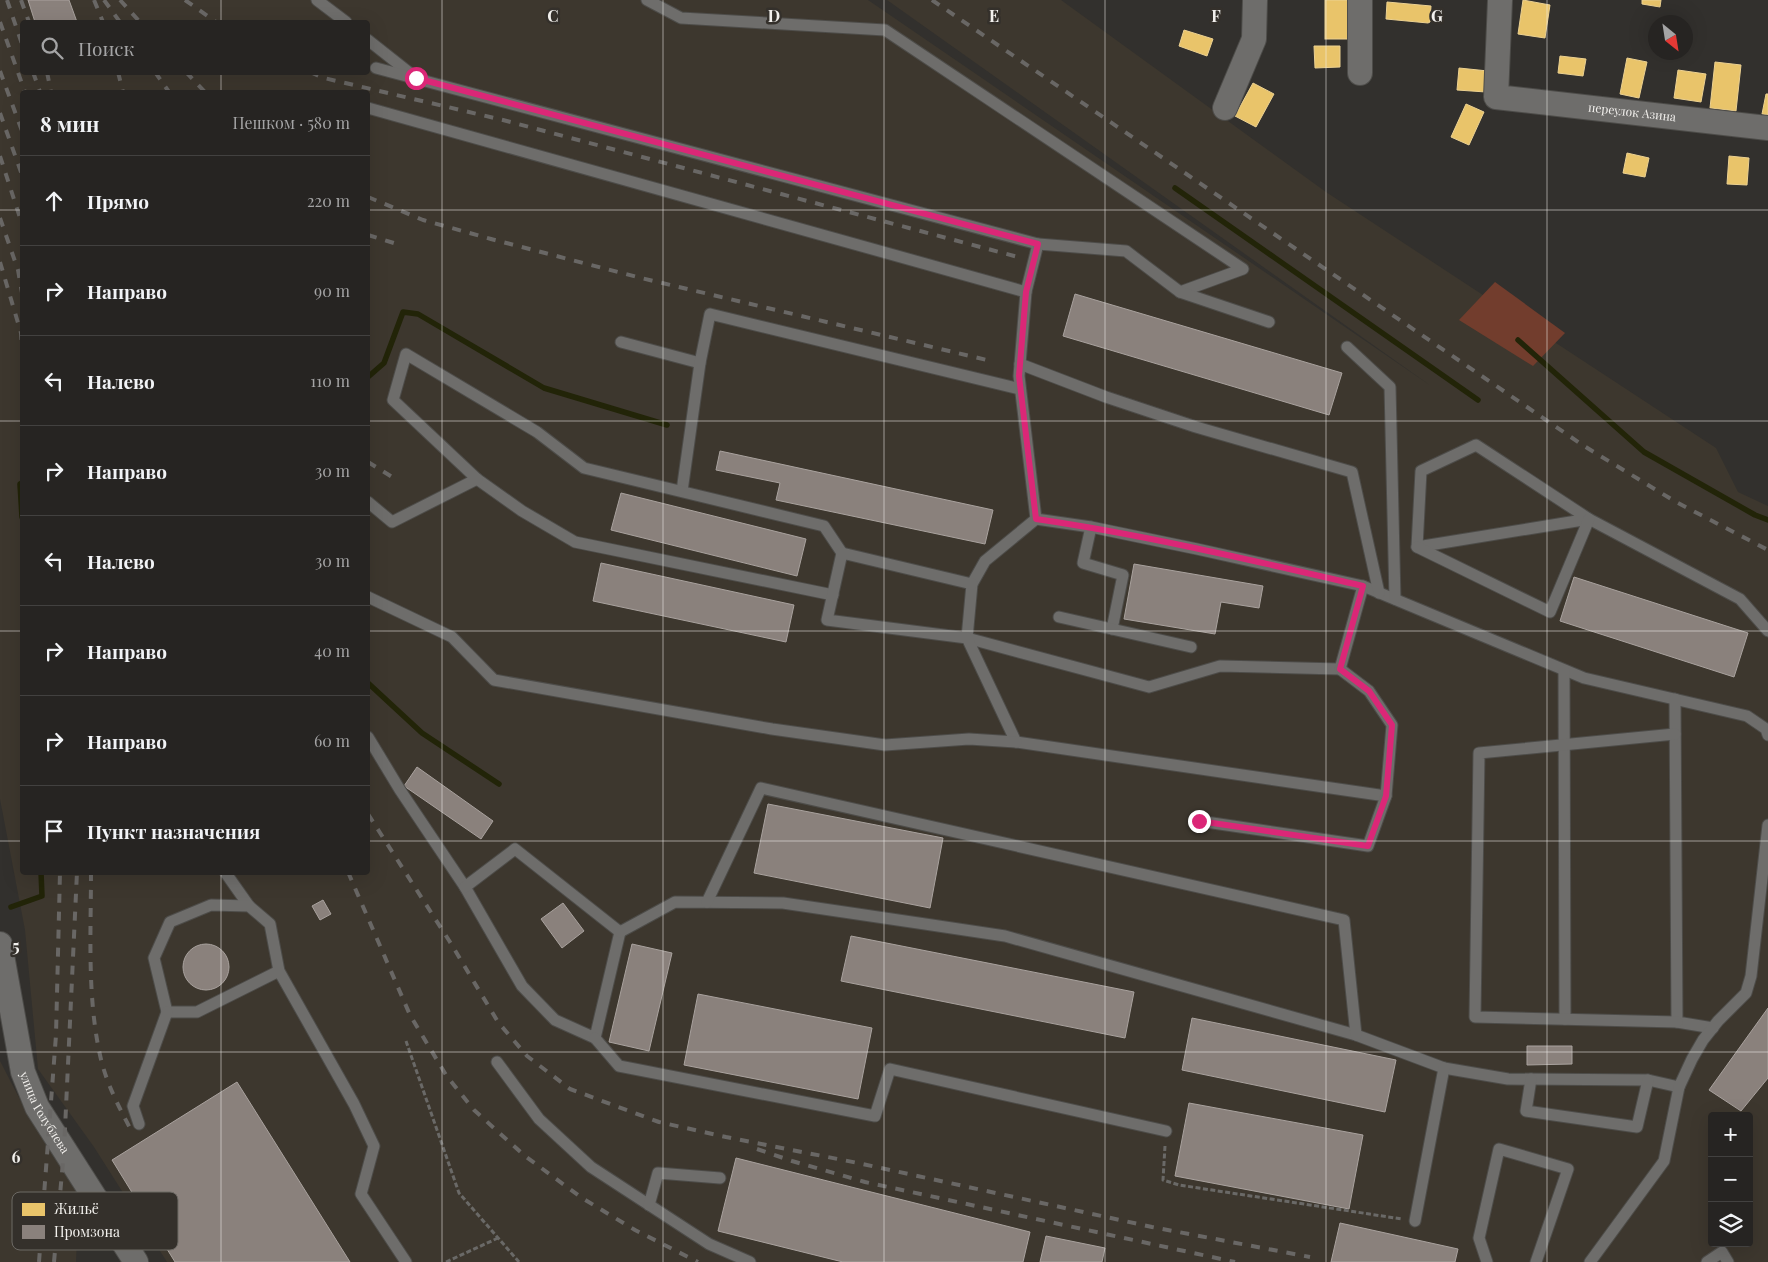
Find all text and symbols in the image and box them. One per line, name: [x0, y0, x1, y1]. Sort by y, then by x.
text: C: [547, 5, 559, 26]
text: D: [768, 5, 780, 26]
text: E: [989, 5, 999, 26]
text: F: [1211, 5, 1221, 26]
text: G: [1431, 5, 1443, 26]
north arrow: [1648, 15, 1693, 60]
search box: [20, 20, 370, 75]
icon: search: [38, 34, 66, 62]
text: Поиск: [78, 35, 134, 61]
route start: [405, 67, 428, 90]
street label: переулок Азина: [1587, 99, 1677, 124]
text: 8 мин: [40, 109, 99, 137]
text: Пешком · 580 m: [233, 112, 350, 133]
icon: ahead: [40, 187, 68, 215]
text: Прямо: [87, 188, 149, 214]
text: 220 m: [307, 190, 350, 211]
icon: right: [40, 277, 68, 305]
text: Направо: [87, 278, 167, 304]
text: 90 m: [314, 280, 350, 301]
icon: left: [40, 367, 68, 395]
text: Налево: [87, 368, 155, 394]
text: 110 m: [310, 370, 350, 391]
icon: right: [40, 457, 68, 485]
text: Направо: [87, 458, 167, 484]
text: 30 m: [315, 460, 350, 481]
icon: left: [40, 547, 68, 575]
text: Налево: [87, 548, 155, 574]
text: 30 m: [315, 550, 350, 571]
icon: right: [40, 637, 68, 665]
text: Направо: [87, 638, 167, 664]
text: 40 m: [314, 640, 350, 661]
icon: right: [40, 727, 68, 755]
text: Направо: [87, 728, 167, 754]
text: 60 m: [314, 730, 350, 751]
route end: [1188, 810, 1211, 833]
icon: arrive: [40, 817, 68, 845]
text: Пункт назначения: [87, 818, 260, 844]
text: 5: [12, 935, 20, 956]
street label: улица Голублева: [16, 1068, 74, 1156]
map controls: [1708, 1112, 1753, 1247]
button: +: [1708, 1112, 1753, 1157]
text: 6: [12, 1146, 21, 1167]
button: −: [1708, 1157, 1753, 1202]
legend: [12, 1192, 178, 1250]
text: Жильё: [54, 1199, 99, 1218]
button: layers: [1708, 1202, 1753, 1247]
text: Промзона: [54, 1222, 120, 1241]

